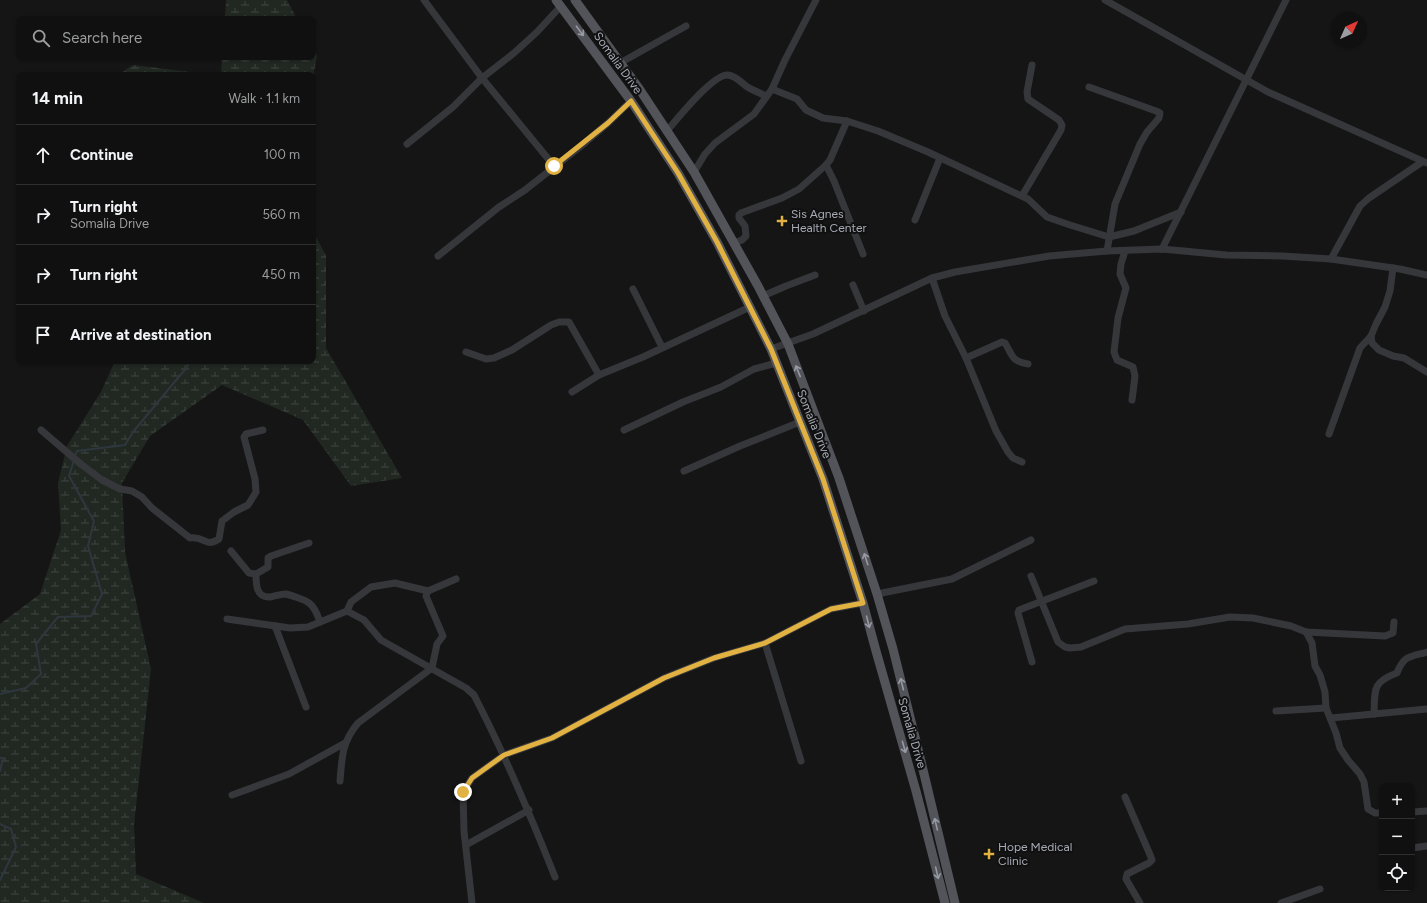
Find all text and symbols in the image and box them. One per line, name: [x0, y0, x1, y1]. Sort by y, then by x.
north arrow: [1331, 12, 1367, 48]
search box: [16, 16, 316, 60]
one-way arrow: [575, 25, 584, 36]
icon: search: [30, 27, 52, 49]
text: Search here: [62, 29, 142, 47]
street label: Somalia Drive: [591, 29, 645, 97]
text: 14 min: [32, 88, 83, 108]
text: Walk · 1.1 km: [229, 91, 300, 106]
icon: ahead: [32, 144, 54, 166]
text: Continue: [70, 146, 133, 164]
text: 100 m: [264, 147, 300, 162]
route start: [545, 157, 563, 175]
text: Turn right: [70, 198, 138, 216]
icon: right: [32, 204, 54, 226]
text: 560 m: [263, 207, 300, 222]
place label: Sis Agnes Health Center: [791, 207, 867, 235]
marker: Sis Agnes Health Center: [776, 215, 788, 227]
text: Somalia Drive: [70, 216, 149, 231]
icon: right: [32, 264, 54, 286]
text: Turn right: [70, 266, 138, 284]
text: 450 m: [262, 267, 300, 282]
icon: arrive: [32, 324, 54, 346]
text: Arrive at destination: [70, 326, 211, 344]
one-way arrow: [793, 366, 801, 378]
street label: Somalia Drive: [794, 388, 834, 461]
one-way arrow: [861, 554, 869, 566]
one-way arrow: [865, 615, 873, 628]
one-way arrow: [898, 678, 905, 691]
street label: Somalia Drive: [895, 696, 929, 770]
one-way arrow: [901, 740, 908, 753]
route end: [454, 783, 472, 801]
map controls: [1379, 783, 1415, 891]
button: +: [1379, 783, 1415, 819]
one-way arrow: [931, 818, 939, 831]
button: −: [1379, 819, 1415, 855]
place label: Hope Medical Clinic: [998, 840, 1072, 868]
marker: Hope Medical Clinic: [983, 848, 995, 860]
button: locate: [1379, 855, 1415, 891]
one-way arrow: [934, 866, 942, 879]

